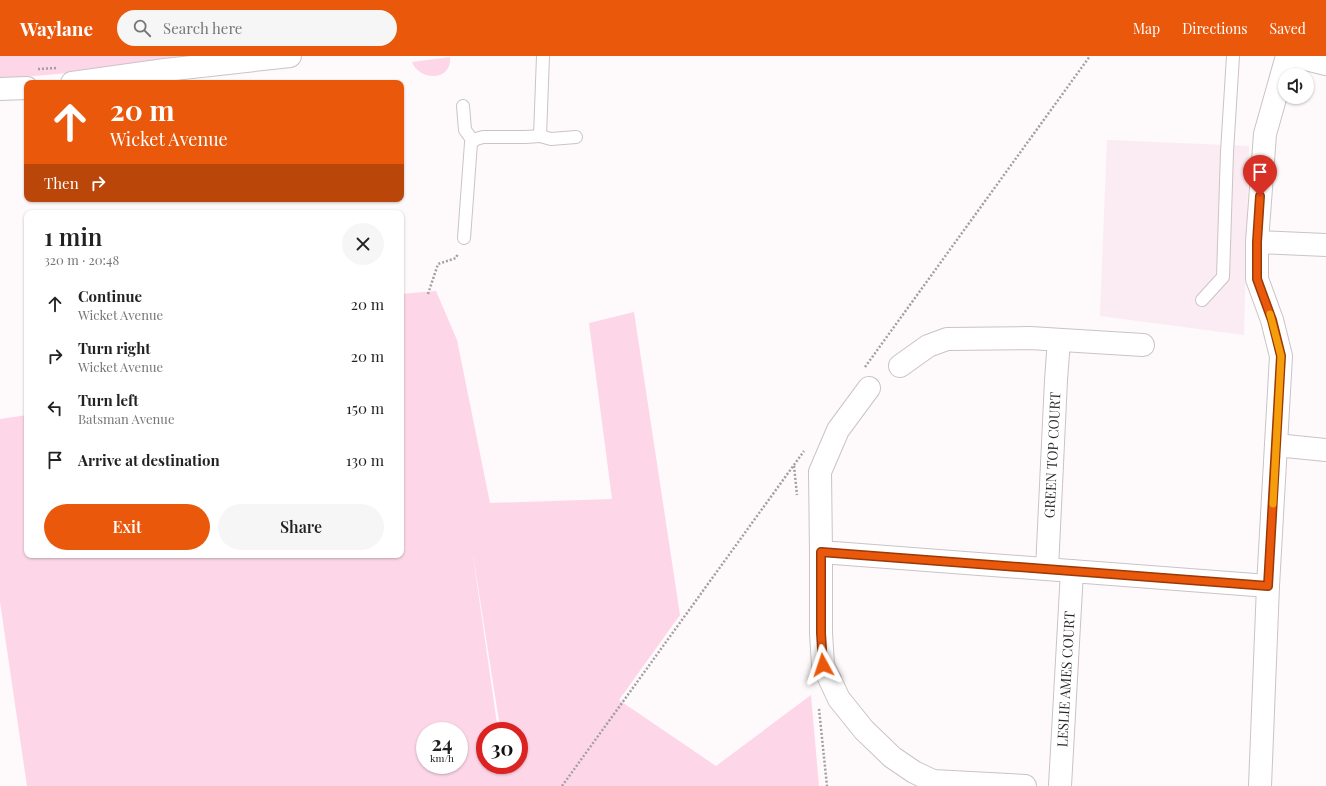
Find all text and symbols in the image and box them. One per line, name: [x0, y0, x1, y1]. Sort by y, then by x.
search box: [117, 10, 397, 46]
text: Waylane: [20, 15, 93, 41]
icon: search: [131, 17, 153, 39]
text: Search here: [163, 18, 242, 38]
text: Map: [1133, 19, 1160, 38]
text: Directions: [1182, 19, 1248, 38]
text: Saved: [1270, 19, 1306, 38]
map controls: [1278, 68, 1314, 104]
button: sound: [1278, 68, 1314, 104]
text: 20 m: [110, 91, 175, 128]
icon: ahead: [44, 96, 96, 148]
text: Wicket Avenue: [110, 127, 228, 151]
pin: [1243, 155, 1277, 196]
icon: arrive: [1249, 161, 1271, 183]
icon: right: [87, 172, 109, 194]
text: Then: [44, 173, 79, 193]
text: 1 min: [44, 220, 102, 252]
button: close: [342, 223, 384, 265]
text: 320 m · 20:48: [44, 251, 119, 268]
text: Continue: [78, 286, 142, 306]
icon: ahead: [44, 293, 66, 315]
text: 20 m: [351, 294, 384, 314]
text: Wicket Avenue: [78, 306, 163, 323]
text: Turn right: [78, 338, 151, 358]
icon: right: [44, 345, 66, 367]
text: 20 m: [351, 346, 384, 366]
text: Wicket Avenue: [78, 358, 163, 375]
text: Turn left: [78, 390, 139, 410]
street label: GREEN TOP COURT: [1039, 391, 1064, 519]
icon: left: [44, 397, 66, 419]
text: 150 m: [346, 398, 384, 418]
text: Batsman Avenue: [78, 410, 174, 427]
icon: arrive: [44, 449, 66, 471]
text: Arrive at destination: [78, 450, 220, 470]
text: 130 m: [346, 450, 384, 470]
button: Exit: [44, 504, 210, 550]
button: Share: [218, 504, 384, 550]
street label: LESLIE AMES COURT: [1052, 610, 1079, 748]
position arrow: [802, 644, 844, 686]
speed limit sign: 30: [476, 722, 528, 774]
text: 24: [431, 729, 453, 756]
text: km/h: [430, 751, 454, 765]

